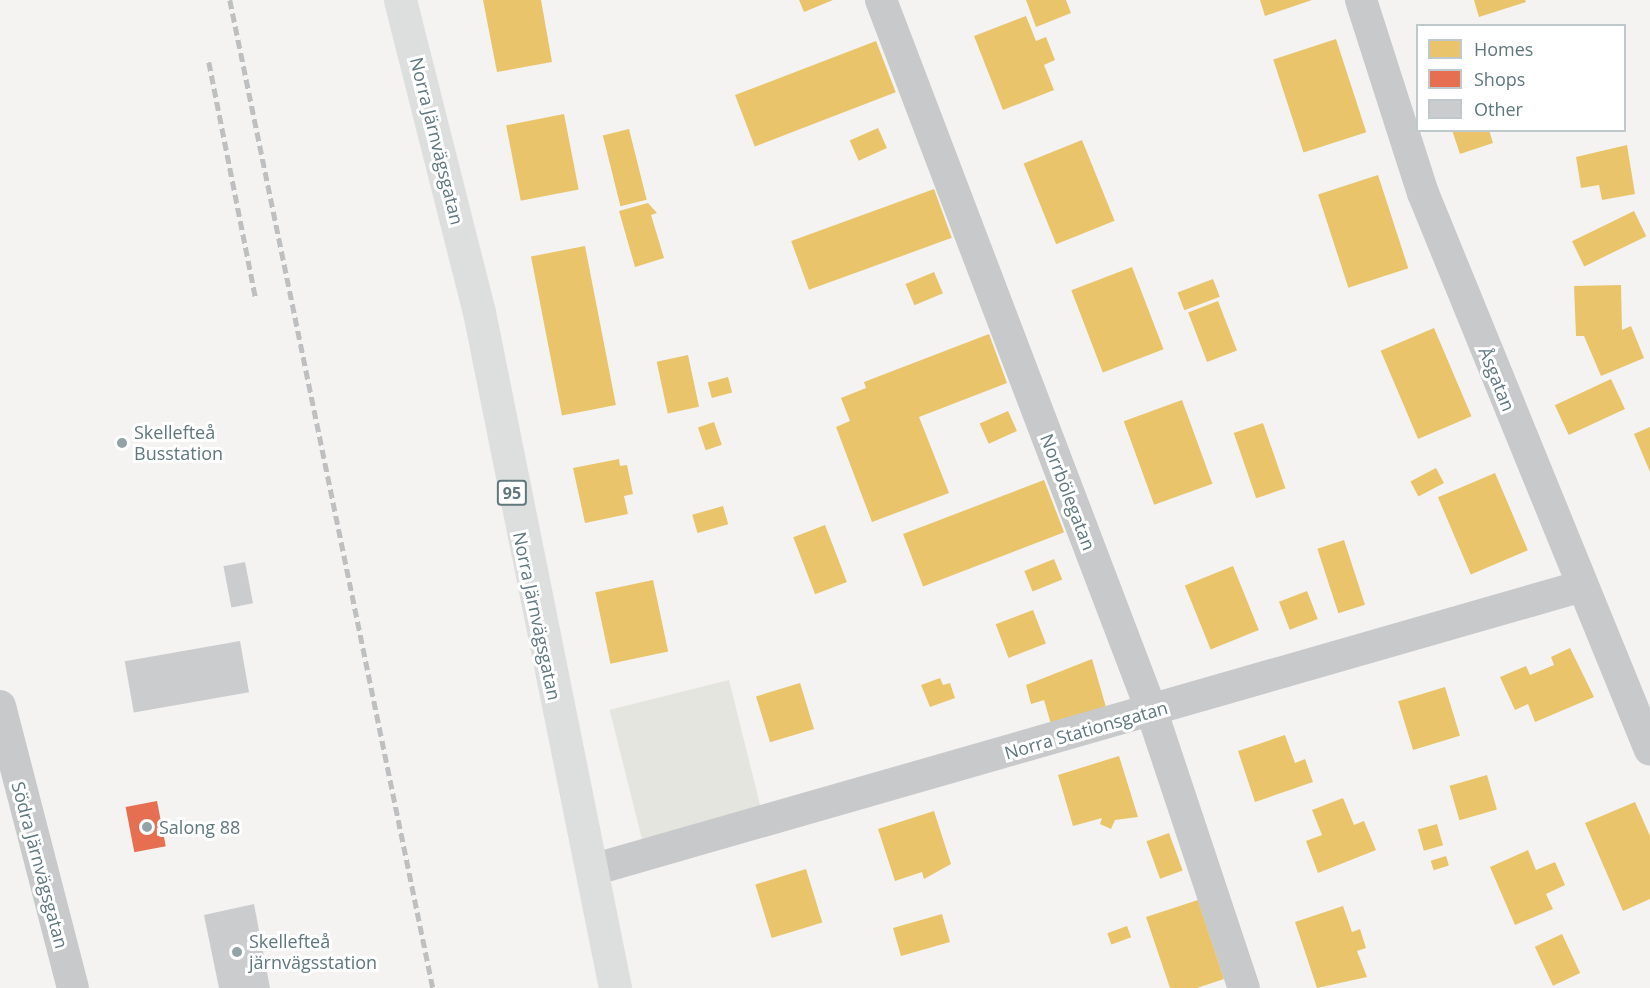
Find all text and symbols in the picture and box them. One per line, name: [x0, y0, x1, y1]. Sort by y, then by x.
legend: [1416, 24, 1626, 132]
text: Homes: [1474, 37, 1533, 61]
street label: Norra Järnvägsgatan: [406, 55, 468, 227]
text: Shops: [1474, 67, 1525, 91]
text: Other: [1474, 97, 1523, 121]
street label: Åsgatan: [1474, 344, 1520, 414]
place label: Skellefteå Busstation: [134, 422, 223, 464]
street label: Norrbölegatan: [1036, 431, 1100, 553]
marker: Skellefteå Busstation: [115, 436, 129, 450]
road number: 95: [496, 480, 528, 506]
street label: Norra Järnvägsgatan: [509, 530, 565, 702]
street label: Norra Stationsgatan: [1002, 696, 1170, 764]
street label: Södra Järnvägsgatan: [7, 779, 73, 951]
place label: Salong 88: [159, 816, 240, 838]
marker: Salong 88: [140, 820, 154, 834]
place label: Skellefteå järnvägsstation: [249, 931, 377, 974]
marker: Skellefteå järnvägsstation: [230, 945, 244, 959]

